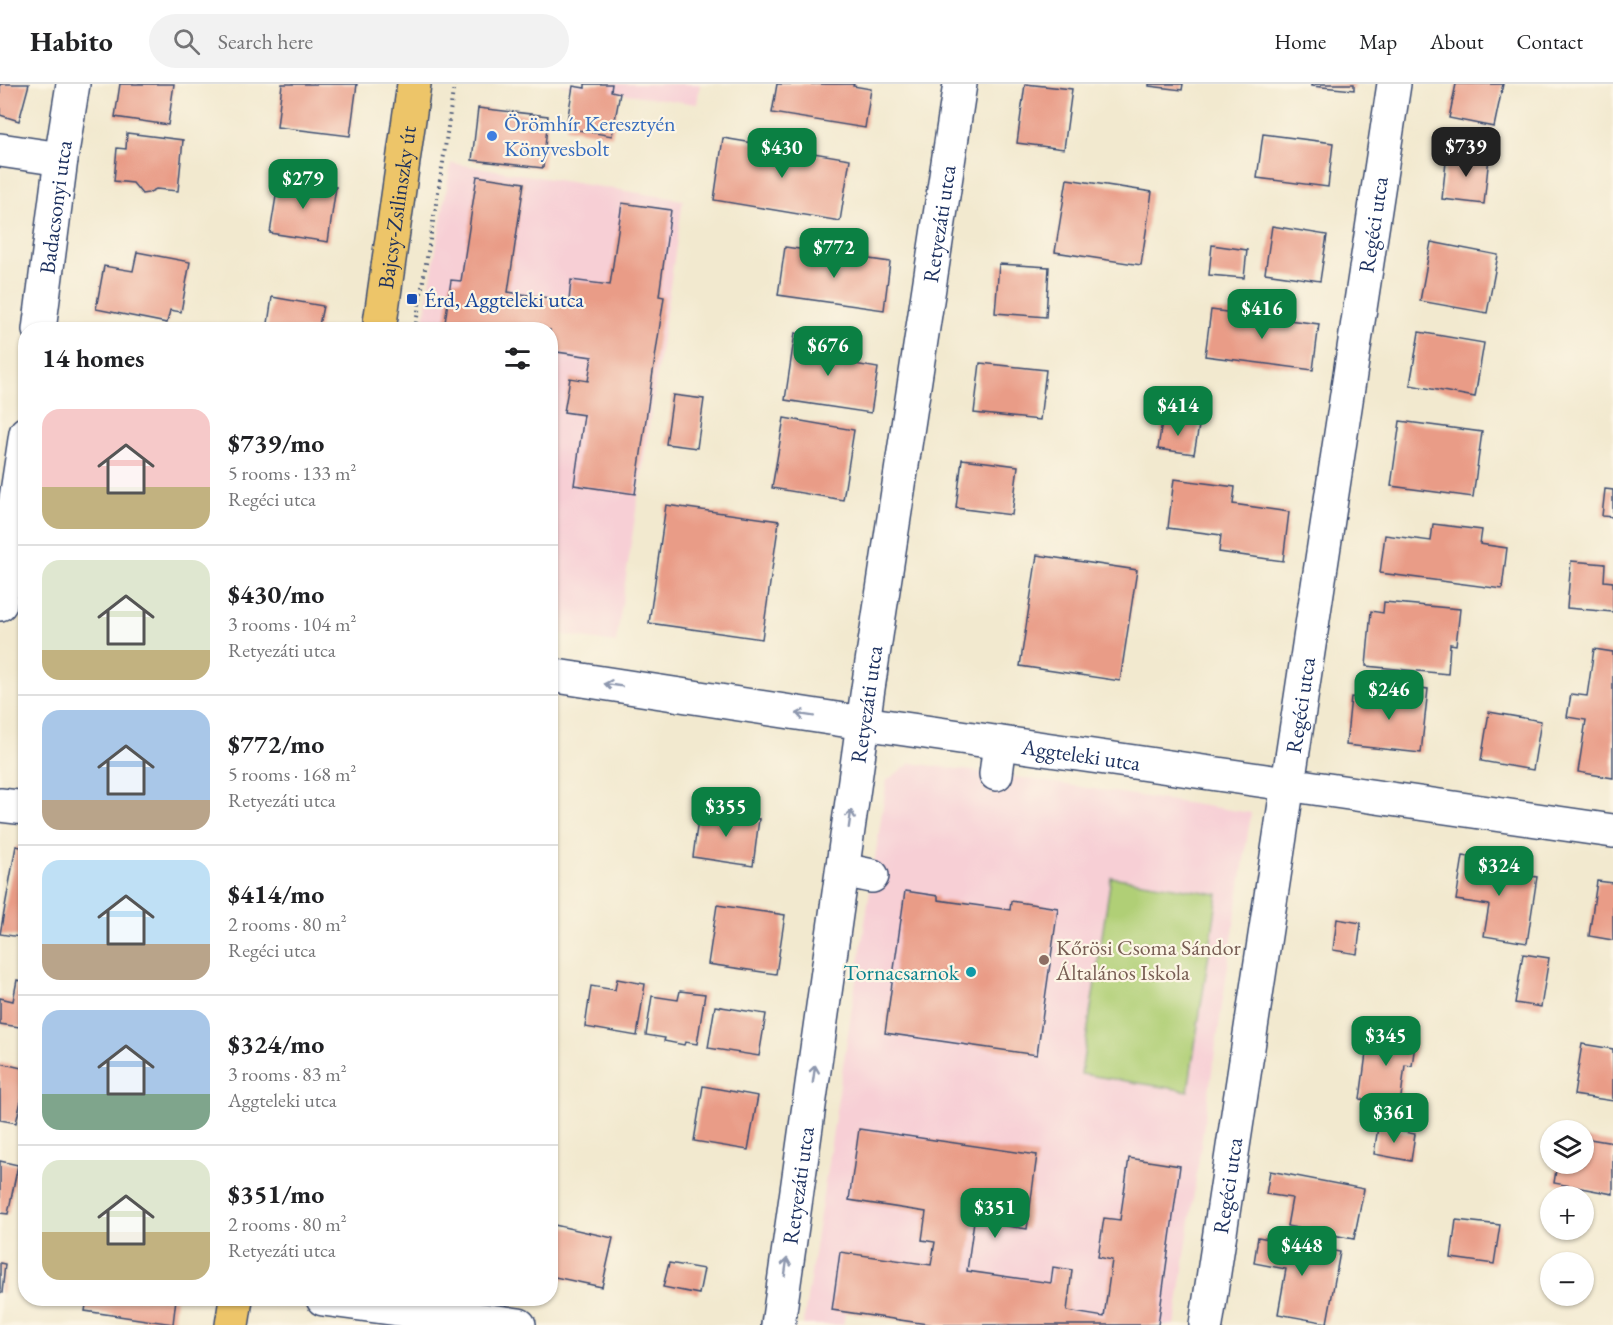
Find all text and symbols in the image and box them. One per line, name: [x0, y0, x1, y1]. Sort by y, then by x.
search box: [149, 14, 569, 68]
text: Habito: [30, 23, 113, 59]
icon: search: [170, 25, 203, 58]
text: Search here: [218, 27, 313, 56]
text: Home: [1274, 28, 1326, 55]
text: Map: [1359, 28, 1397, 55]
text: About: [1430, 28, 1483, 55]
text: Contact: [1516, 28, 1583, 55]
place label: Örömhír Keresztyén Könyvesbolt: [504, 109, 676, 163]
street label: Bajcsy-Zsilinszky út: [371, 124, 423, 291]
pin: $739: [1430, 127, 1502, 178]
pin: $430: [746, 128, 818, 179]
marker: Örömhír Keresztyén Könyvesbolt: [485, 129, 499, 143]
text: $739: [1446, 133, 1486, 159]
text: $430: [762, 134, 802, 160]
street label: Badacsonyi utca: [32, 138, 79, 276]
pin: $279: [267, 159, 339, 210]
street label: Retyezáti utca: [916, 163, 963, 285]
text: $279: [283, 165, 323, 191]
street label: Regéci utca: [1352, 174, 1395, 275]
pin: $772: [798, 228, 870, 279]
text: $772: [814, 234, 854, 260]
place label: Érd, Aggteleki utca: [424, 285, 584, 314]
pin: $416: [1226, 289, 1298, 340]
marker: Érd, Aggteleki utca: [405, 292, 419, 306]
text: $416: [1242, 295, 1282, 321]
pin: $676: [792, 326, 864, 377]
text: $676: [808, 332, 848, 358]
text: 14 homes: [42, 341, 144, 375]
icon: filters: [501, 342, 534, 375]
pin: $414: [1142, 386, 1214, 437]
text: $414: [1158, 392, 1198, 418]
text: $739/mo: [228, 426, 324, 460]
icon: home: [90, 433, 162, 505]
text: 5 rooms · 133 m²: [228, 460, 356, 486]
text: Regéci utca: [228, 486, 316, 512]
text: $430/mo: [228, 577, 324, 611]
icon: home: [90, 584, 162, 656]
text: 3 rooms · 104 m²: [228, 611, 356, 637]
text: Retyezáti utca: [228, 637, 336, 663]
street label: Retyezáti utca: [844, 643, 889, 765]
street label: Regéci utca: [1279, 655, 1322, 755]
pin: $246: [1353, 670, 1425, 721]
text: $246: [1369, 676, 1409, 702]
one-way arrow: [603, 679, 623, 690]
one-way arrow: [796, 709, 816, 720]
text: $772/mo: [228, 727, 324, 761]
street label: Aggteleki utca: [1019, 732, 1143, 778]
icon: home: [90, 734, 162, 806]
text: 5 rooms · 168 m²: [228, 761, 356, 787]
text: Retyezáti utca: [228, 787, 336, 813]
pin: $355: [690, 787, 762, 838]
text: $355: [706, 793, 746, 819]
one-way arrow: [844, 809, 855, 829]
pin: $324: [1463, 846, 1535, 897]
text: $324: [1479, 852, 1519, 878]
text: $414/mo: [228, 877, 324, 911]
icon: home: [90, 884, 162, 956]
text: 2 rooms · 80 m²: [228, 911, 347, 937]
place label: Kőrösi Csoma Sándor Általános Iskola: [1055, 933, 1242, 987]
text: Regéci utca: [228, 937, 316, 963]
marker: Kőrösi Csoma Sándor Általános Iskola: [1037, 953, 1051, 967]
place label: Tornacsarnok: [843, 958, 960, 987]
marker: Tornacsarnok: [964, 965, 978, 979]
pin: $345: [1350, 1016, 1422, 1067]
text: $345: [1366, 1022, 1406, 1048]
text: $324/mo: [228, 1027, 324, 1061]
icon: home: [90, 1034, 162, 1106]
text: 3 rooms · 83 m²: [228, 1061, 347, 1087]
one-way arrow: [808, 1065, 819, 1084]
text: Aggteleki utca: [228, 1087, 337, 1113]
pin: $361: [1358, 1093, 1430, 1144]
text: $361: [1374, 1099, 1414, 1125]
map controls: [1540, 1120, 1594, 1306]
button: layers: [1540, 1120, 1594, 1174]
street label: Retyezáti utca: [776, 1124, 821, 1246]
street label: Regéci utca: [1206, 1135, 1249, 1236]
text: $351/mo: [228, 1177, 324, 1211]
icon: home: [90, 1184, 162, 1256]
button: +: [1540, 1186, 1594, 1240]
pin: $351: [959, 1188, 1031, 1239]
text: $351: [975, 1194, 1015, 1220]
text: 2 rooms · 80 m²: [228, 1211, 347, 1237]
pin: $448: [1266, 1226, 1338, 1277]
text: $448: [1282, 1232, 1322, 1258]
text: Retyezáti utca: [228, 1237, 336, 1263]
button: −: [1540, 1252, 1594, 1306]
one-way arrow: [781, 1258, 792, 1277]

